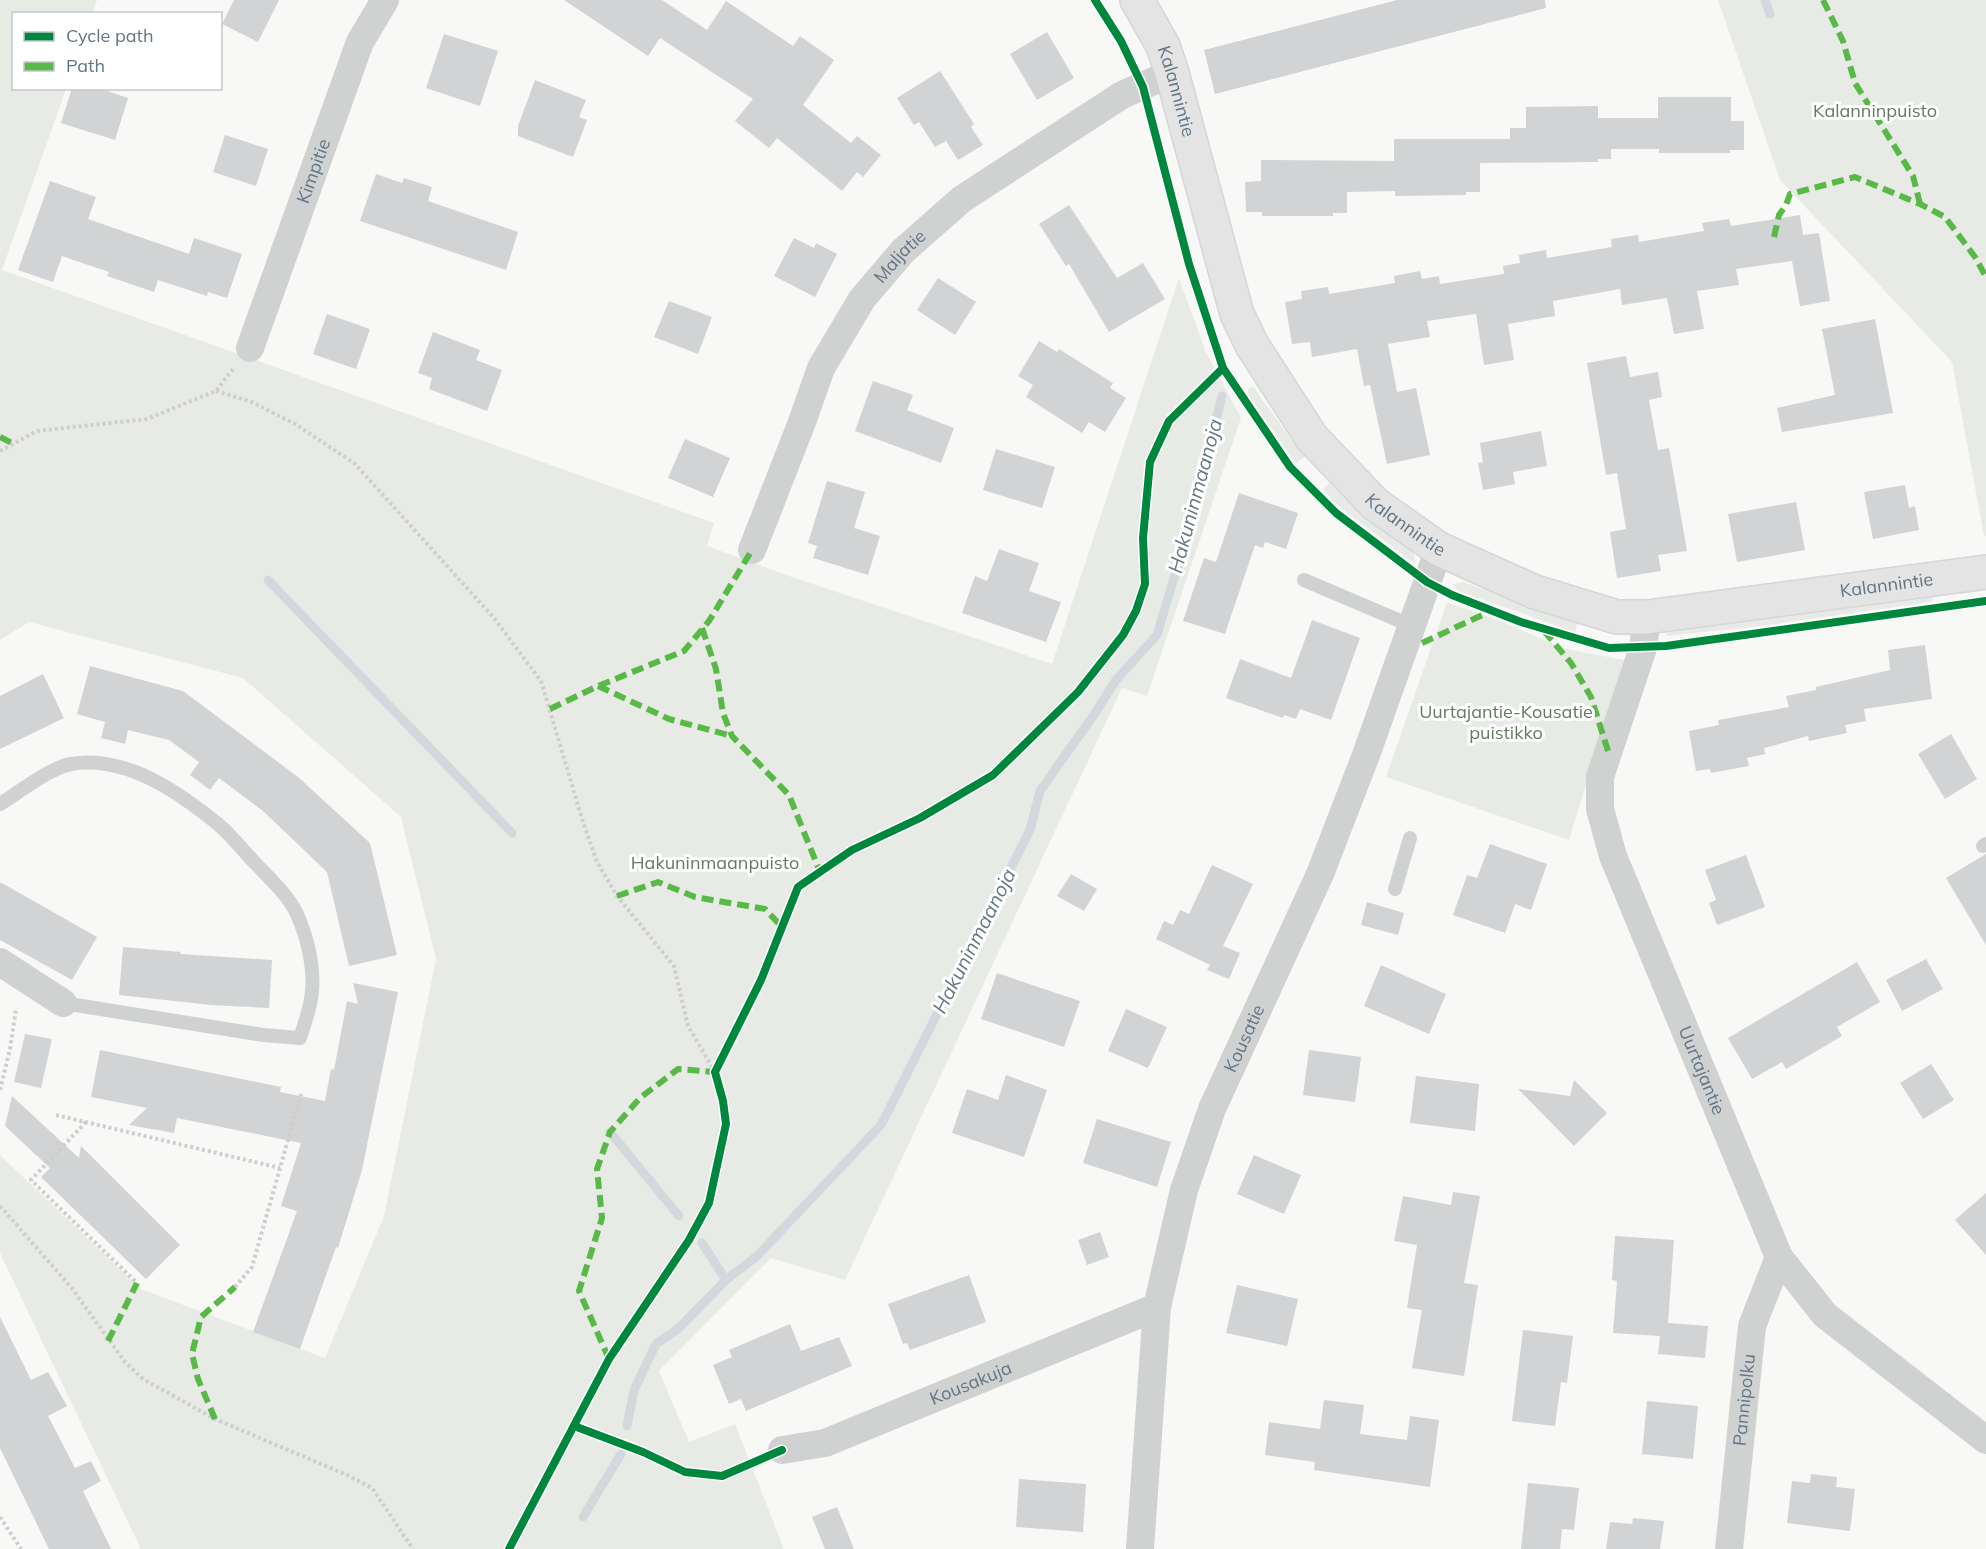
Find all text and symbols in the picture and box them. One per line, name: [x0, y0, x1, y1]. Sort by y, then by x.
legend: [12, 12, 222, 90]
text: Cycle path: [66, 24, 153, 47]
street label: Kalannintie: [1153, 42, 1201, 139]
text: Path: [66, 54, 105, 77]
park label: Kalanninpuisto: [1813, 99, 1937, 122]
street label: Kimpitie: [291, 135, 335, 206]
street label: Maljatie: [868, 224, 931, 288]
water label: Hakuninmaanoja: [1162, 416, 1227, 576]
street label: Kalannintie: [1360, 488, 1449, 561]
street label: Kalannintie: [1838, 567, 1934, 602]
park label: Uurtajantie-Kousatie puistikko: [1419, 700, 1593, 744]
park label: Hakuninmaanpuisto: [631, 851, 799, 874]
water label: Hakuninmaanoja: [926, 864, 1021, 1017]
street label: Kousatie: [1218, 1001, 1269, 1076]
street label: Uurtajantie: [1674, 1022, 1731, 1118]
street label: Pannipolku: [1728, 1353, 1760, 1447]
street label: Kousakuja: [926, 1356, 1015, 1410]

